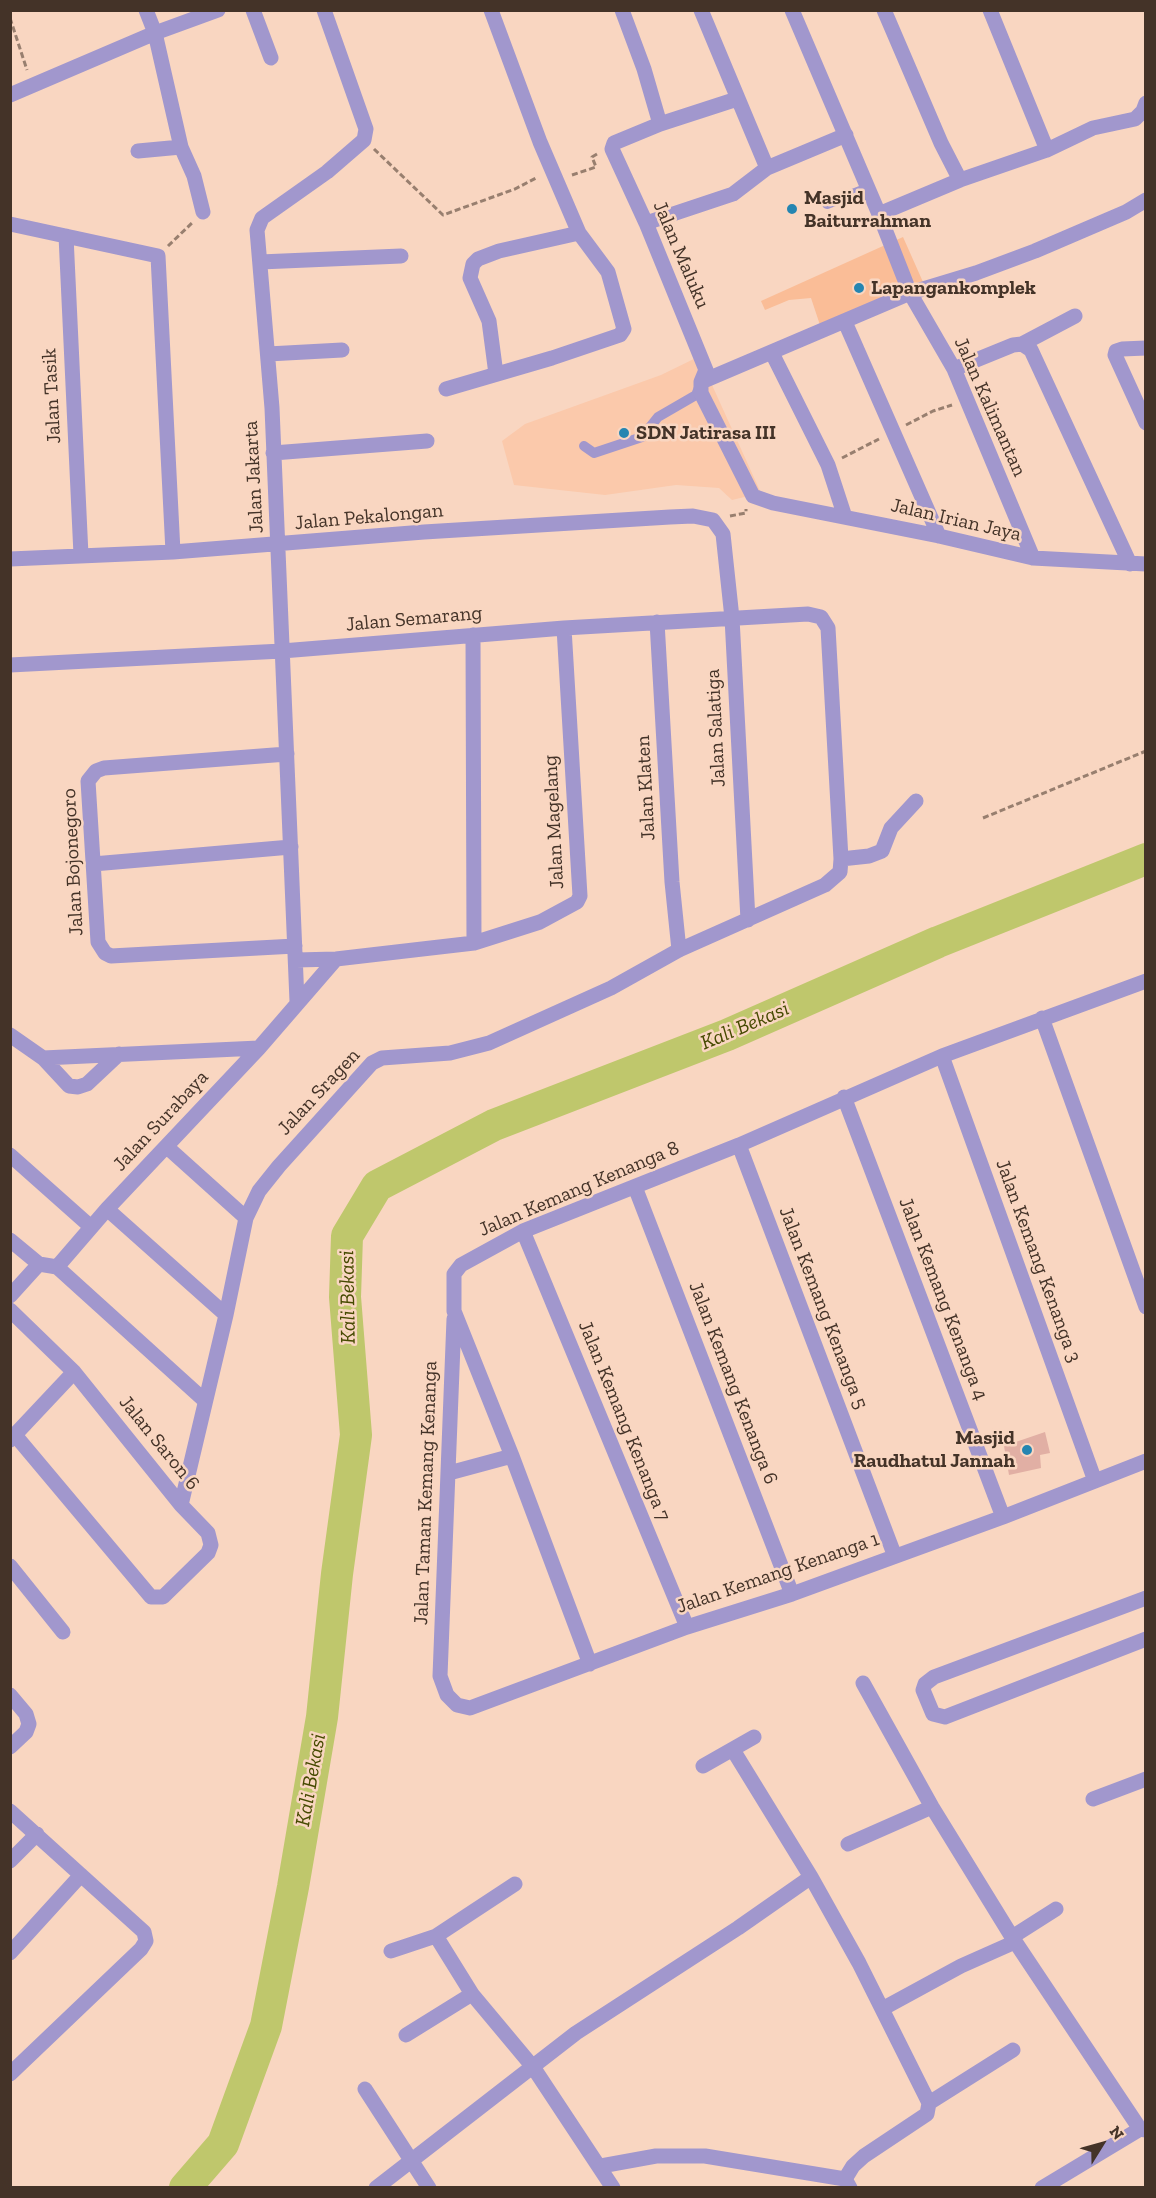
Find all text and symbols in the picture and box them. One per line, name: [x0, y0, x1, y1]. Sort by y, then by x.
place label: Masjid Baiturrahman: [804, 186, 931, 233]
street label: Jalan Maluku: [648, 198, 714, 312]
marker: Masjid Baiturrahman: [785, 202, 799, 216]
place label: Lapangankomplek: [871, 276, 1036, 300]
marker: Lapangankomplek: [852, 281, 866, 295]
street label: Jalan Kalimantan: [949, 334, 1031, 480]
street label: Jalan Tasik: [38, 348, 66, 444]
street label: Jalan Jakarta: [239, 420, 269, 534]
place label: SDN Jatirasa III: [636, 421, 776, 445]
marker: SDN Jatirasa III: [617, 426, 631, 440]
street label: Jalan Irian Jaya: [888, 493, 1024, 547]
street label: Jalan Pekalongan: [294, 499, 444, 535]
street label: Jalan Semarang: [345, 601, 483, 637]
street label: Jalan Salatiga: [701, 668, 731, 788]
street label: Jalan Klaten: [631, 735, 661, 841]
street label: Jalan Magelang: [539, 754, 569, 890]
street label: Jalan Bojonegoro: [57, 788, 89, 936]
water label: Kali Bekasi: [697, 996, 793, 1056]
street label: Jalan Sragen: [273, 1044, 365, 1140]
street label: Jalan Surabaya: [108, 1066, 214, 1176]
street label: Jalan Kemang Kenanga 8: [475, 1136, 683, 1242]
street label: Jalan Kemang Kenanga 3: [990, 1156, 1086, 1366]
street label: Jalan Kemang Kenanga 4: [893, 1194, 993, 1404]
street label: Jalan Kemang Kenanga 5: [773, 1203, 873, 1413]
water label: Kali Bekasi: [335, 1250, 361, 1344]
street label: Jalan Kemang Kenanga 6: [683, 1278, 783, 1488]
street label: Jalan Kemang Kenanga 7: [573, 1317, 675, 1525]
street label: Jalan Taman Kemang Kenanga: [409, 1360, 443, 1626]
street label: Jalan Saron 6: [114, 1391, 204, 1495]
place label: Masjid Raudhatul Jannah: [853, 1426, 1015, 1473]
marker: Masjid Raudhatul Jannah: [1020, 1443, 1034, 1457]
street label: Jalan Kemang Kenanga 1: [674, 1527, 882, 1619]
water label: Kali Bekasi: [290, 1732, 332, 1828]
north arrow: [1072, 2114, 1132, 2174]
text: N: [1106, 2122, 1128, 2143]

